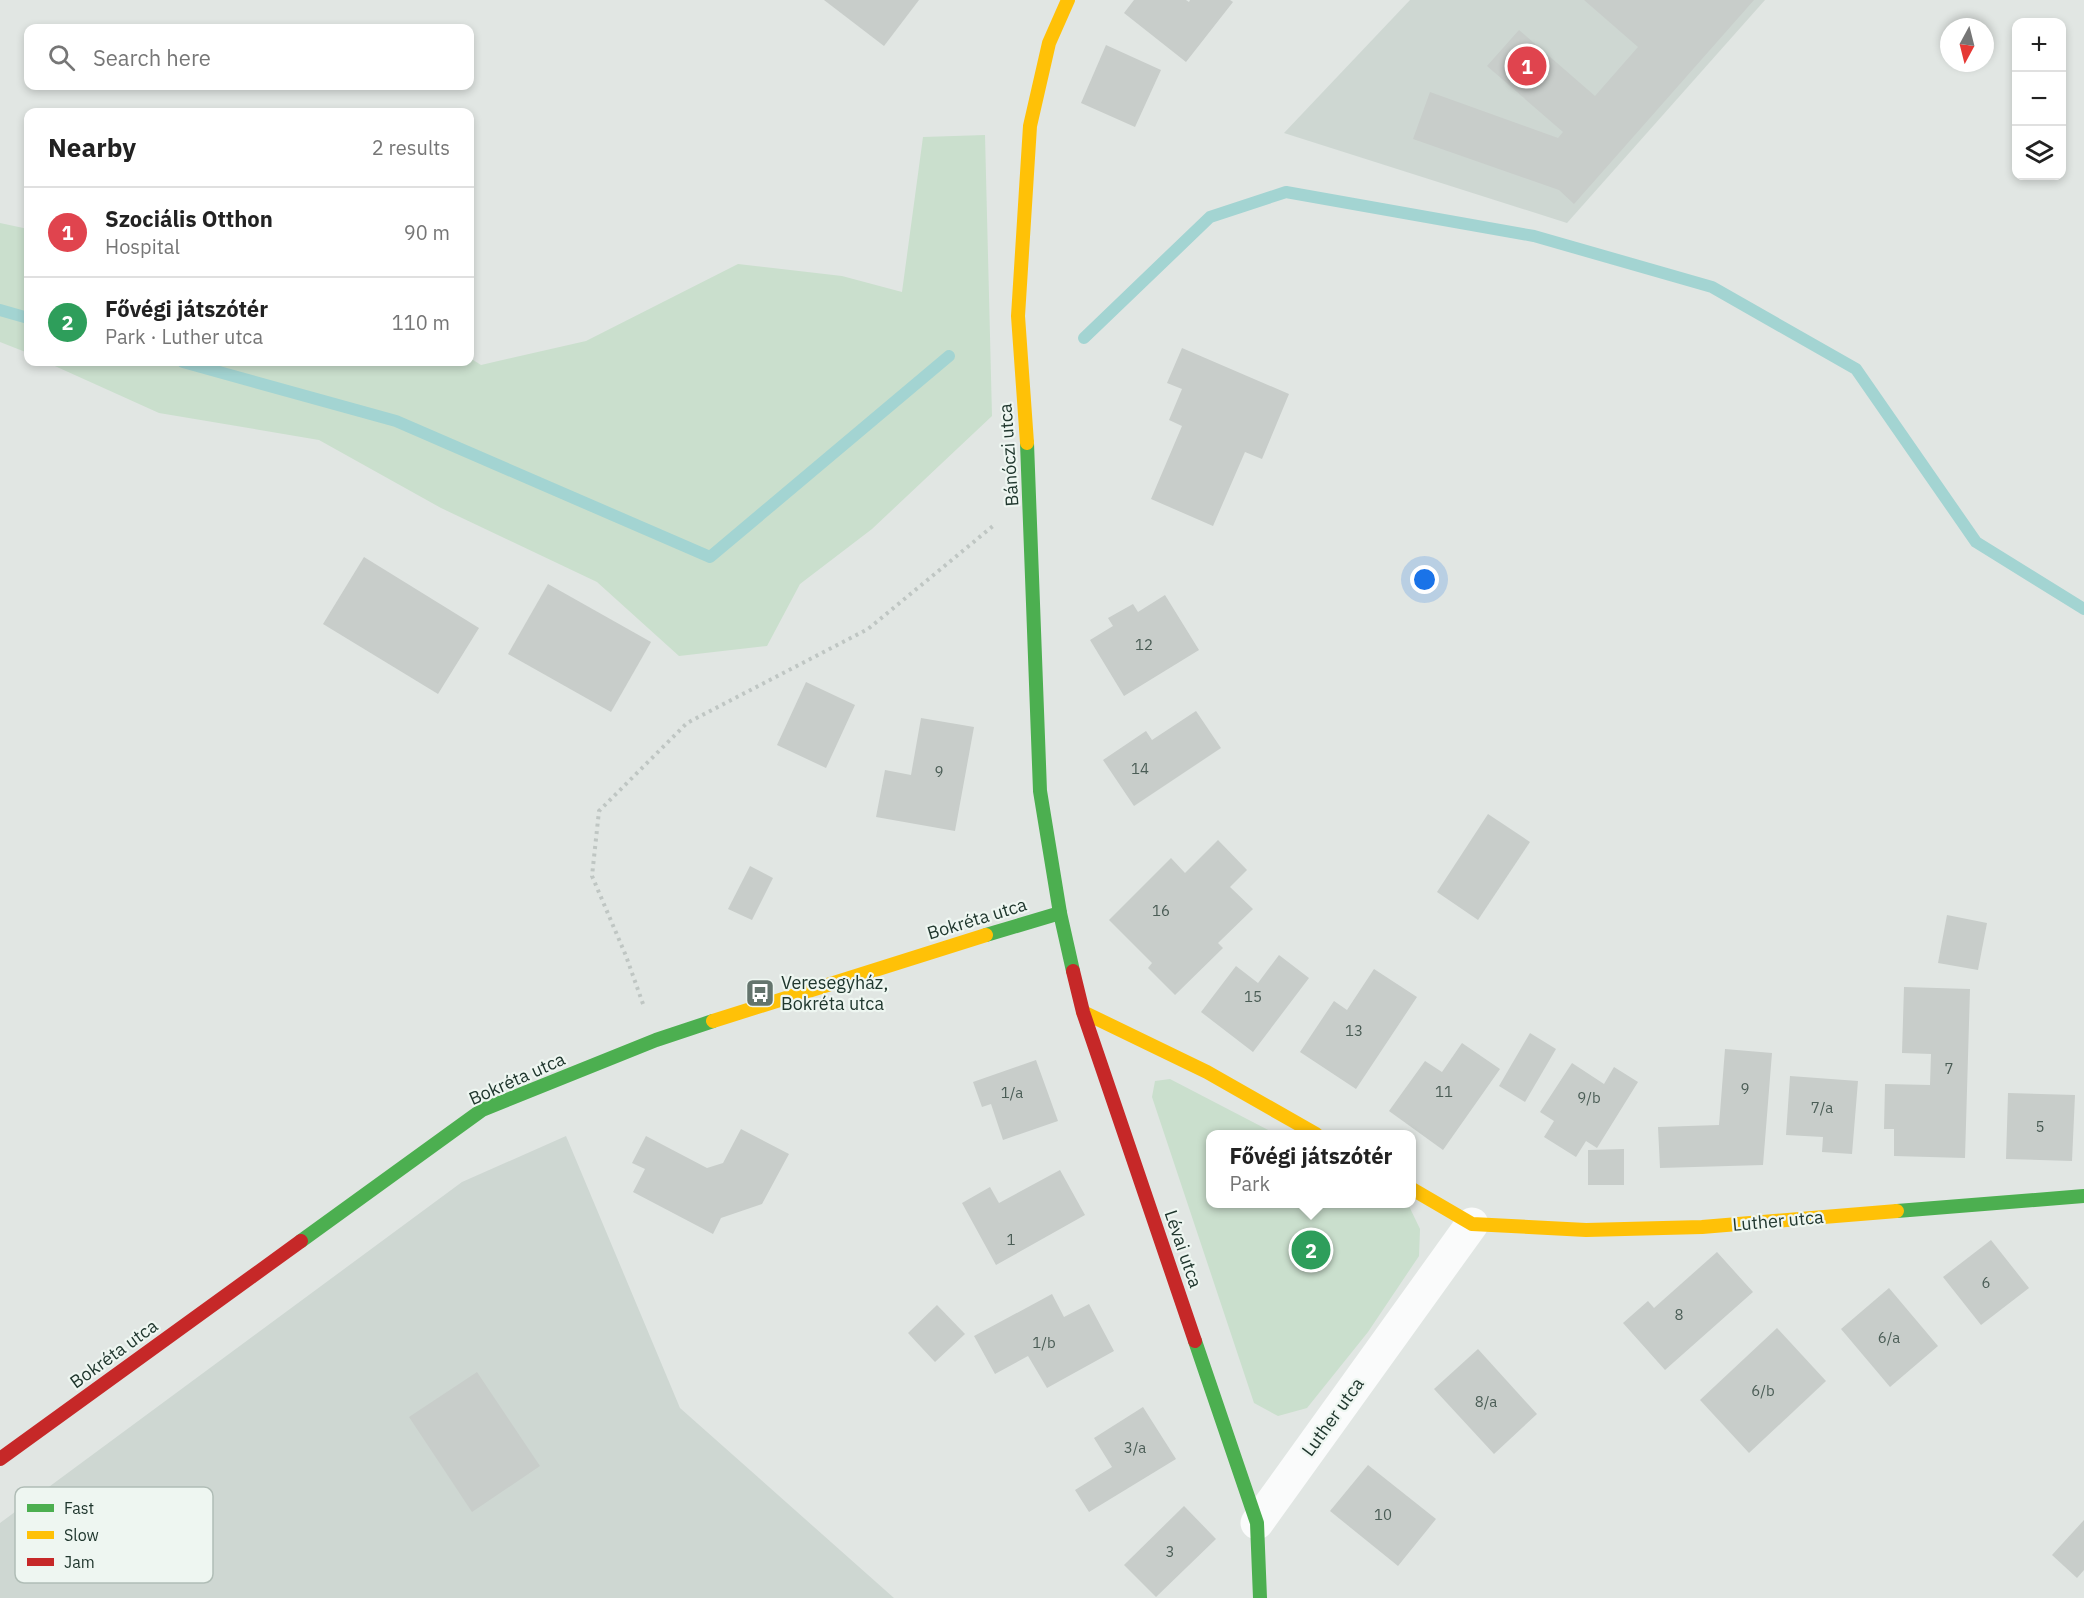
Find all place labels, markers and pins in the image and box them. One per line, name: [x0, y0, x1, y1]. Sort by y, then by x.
pin: 1: [1508, 44, 1546, 88]
place label: Veresegyház, Bokréta utca: [781, 971, 888, 1015]
bus stop icon: Veresegyház, Bokréta utca: [744, 977, 776, 1009]
pin: 2: [1292, 1228, 1330, 1272]

